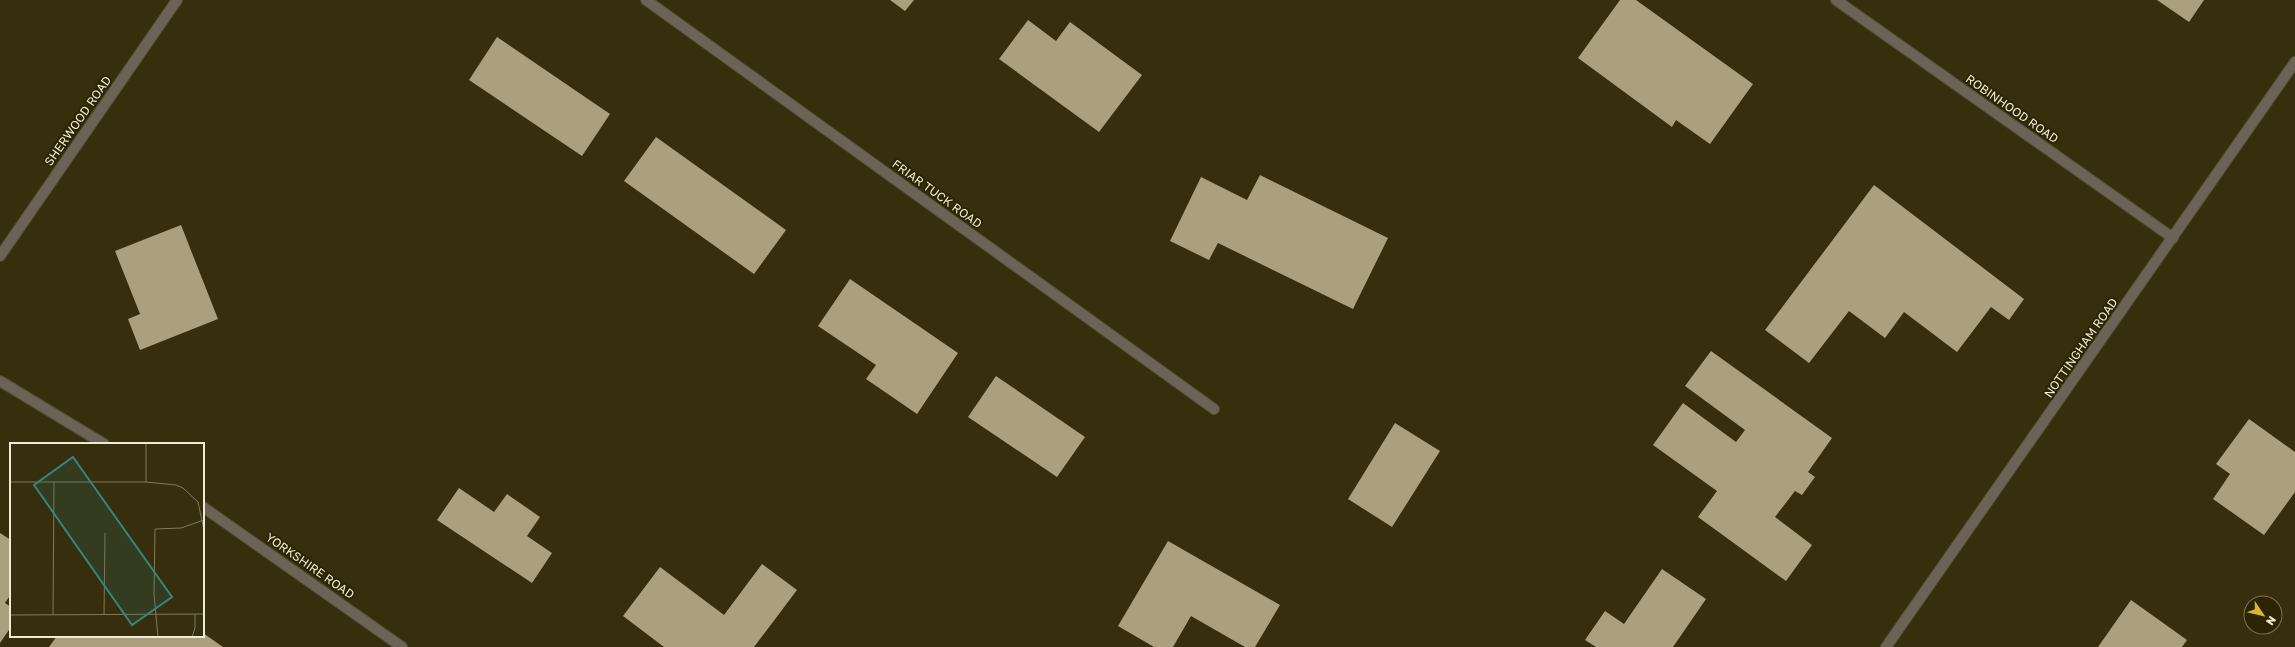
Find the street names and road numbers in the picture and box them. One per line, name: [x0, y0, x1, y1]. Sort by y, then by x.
street label: ROBINHOOD ROAD: [1963, 71, 2061, 146]
street label: SHERWOOD ROAD: [41, 73, 114, 168]
street label: FRIAR TUCK ROAD: [890, 156, 985, 231]
street label: NOTTINGHAM ROAD: [2041, 295, 2121, 400]
street label: YORKSHIRE ROAD: [263, 529, 357, 602]

